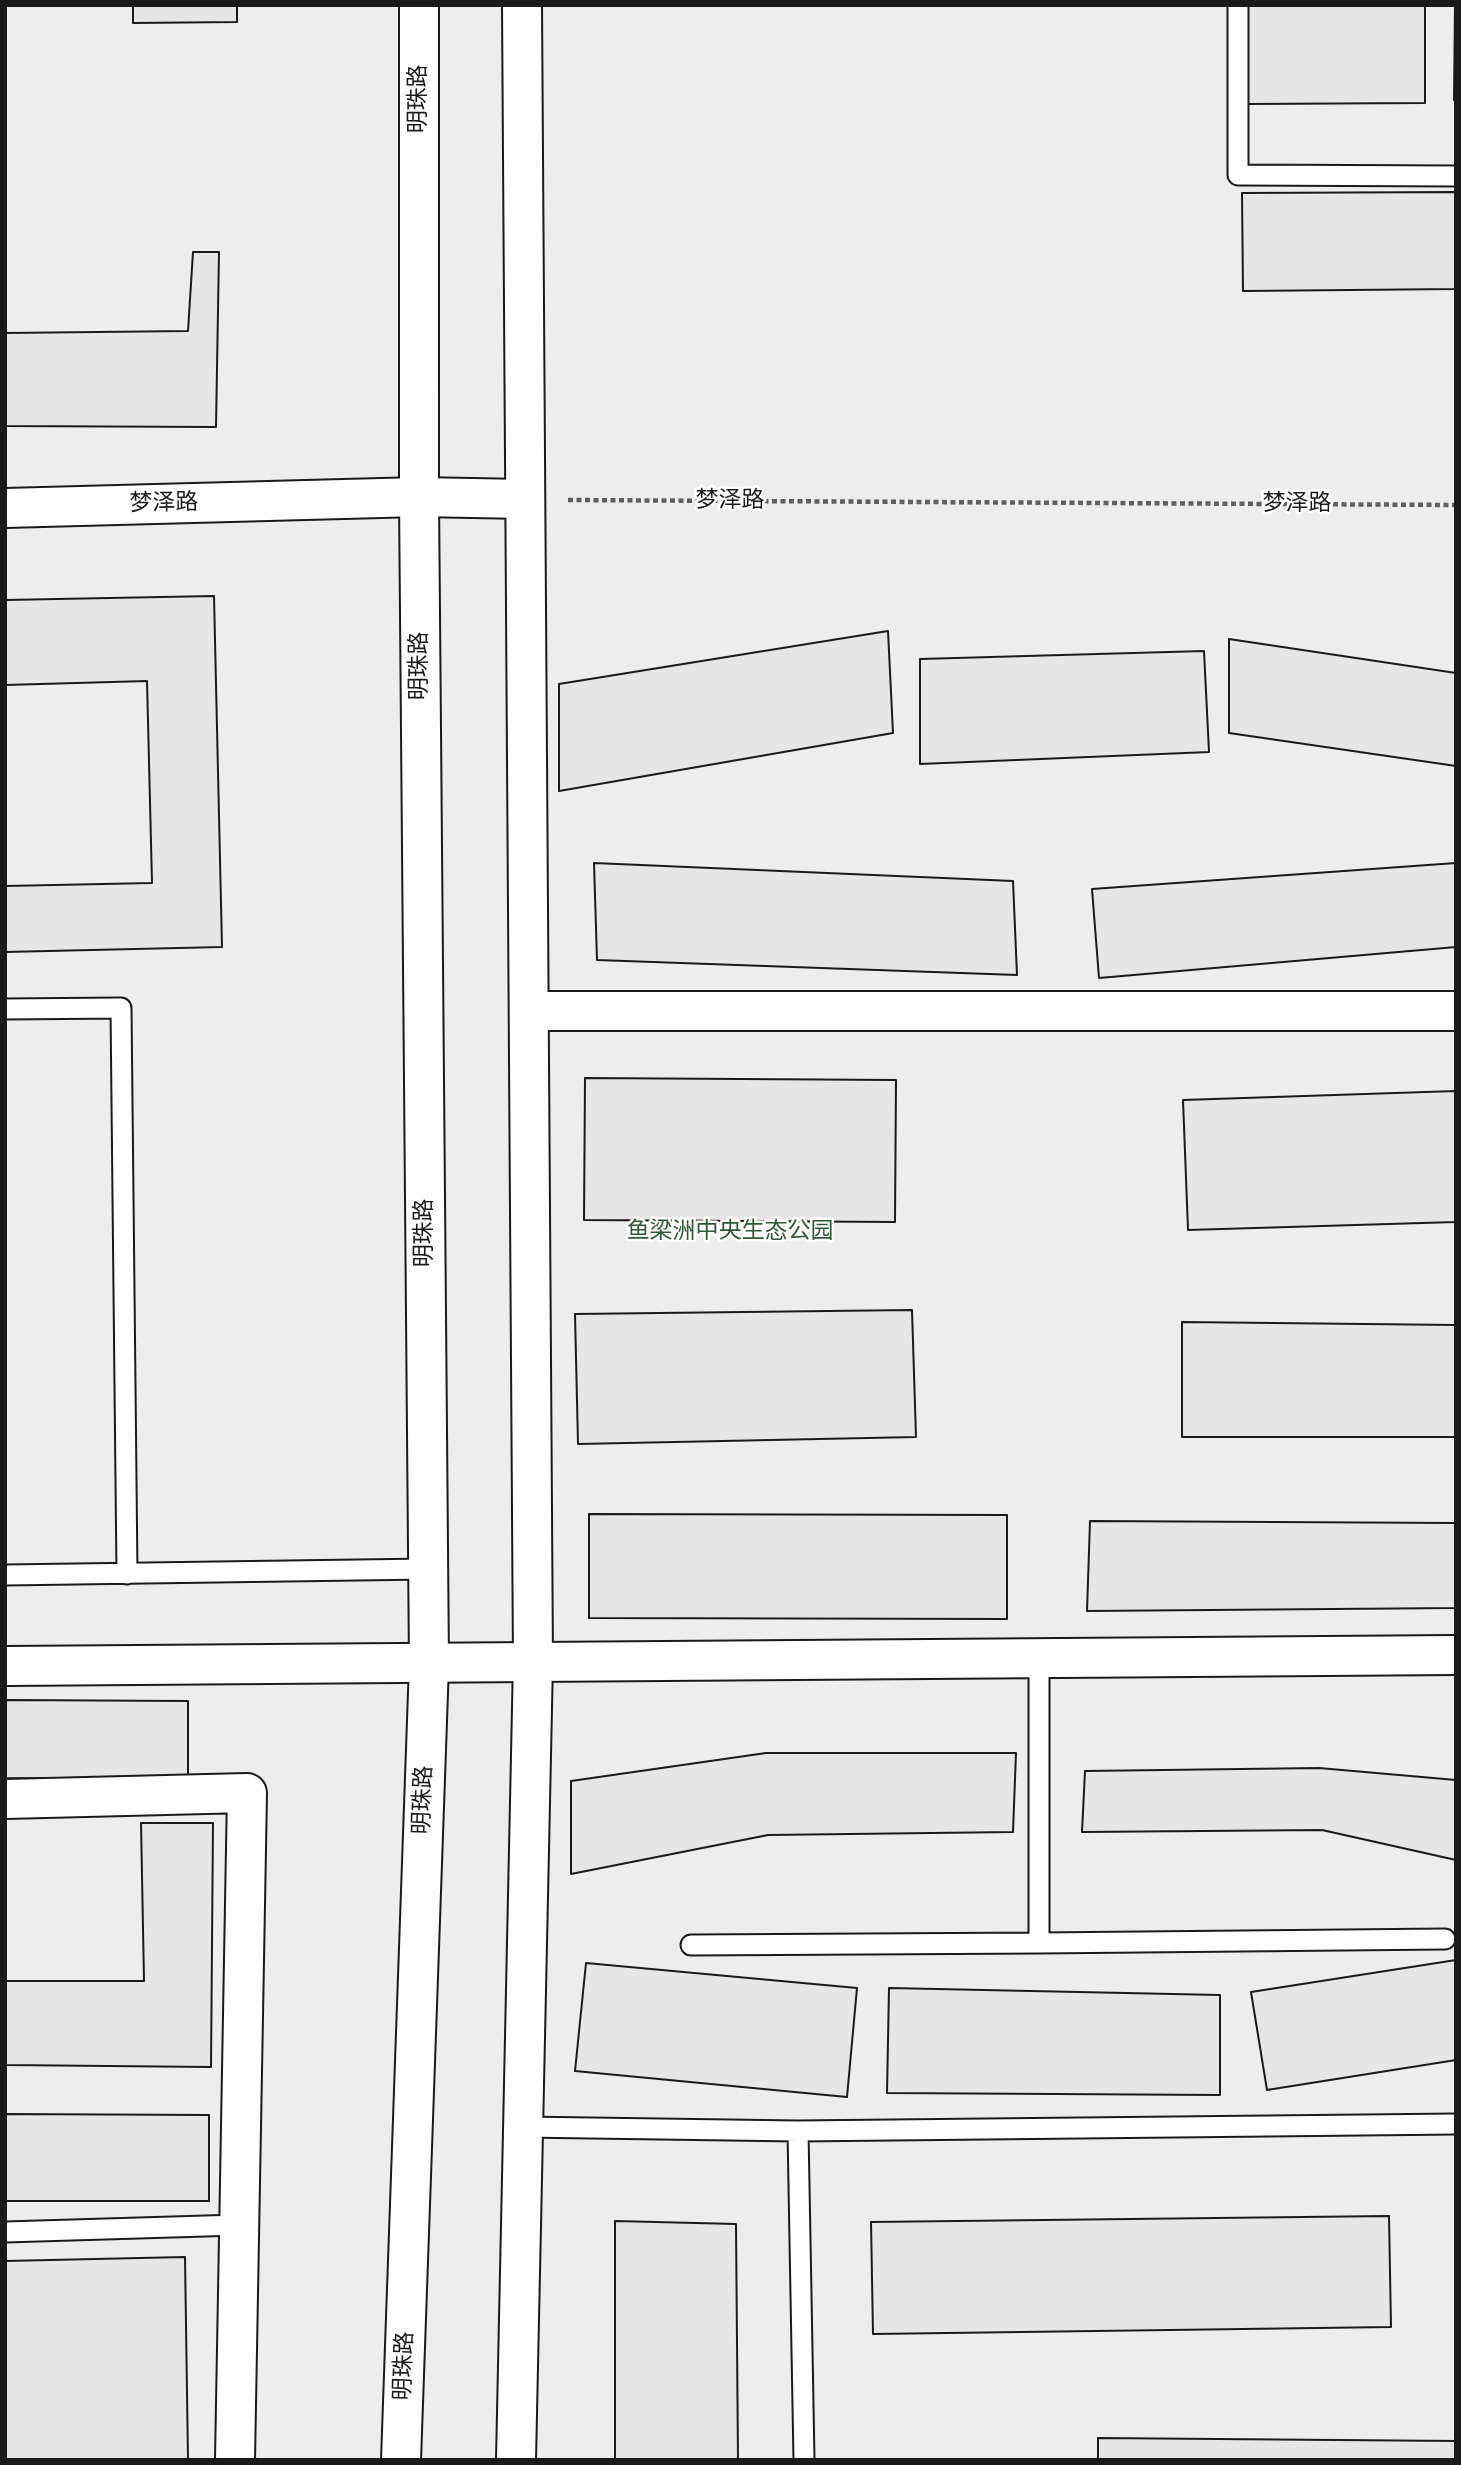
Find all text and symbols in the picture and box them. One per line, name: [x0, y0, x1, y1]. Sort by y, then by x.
street label: 明珠路: [405, 65, 433, 133]
street label: 梦泽路: [696, 487, 764, 515]
street label: 梦泽路: [129, 490, 199, 518]
street label: 梦泽路: [1263, 490, 1331, 518]
street label: 明珠路: [406, 632, 434, 700]
street label: 明珠路: [411, 1199, 439, 1267]
park label: 鱼梁洲中央生态公园: [627, 1218, 833, 1246]
street label: 明珠路: [409, 1765, 439, 1835]
street label: 明珠路: [390, 2331, 420, 2401]

